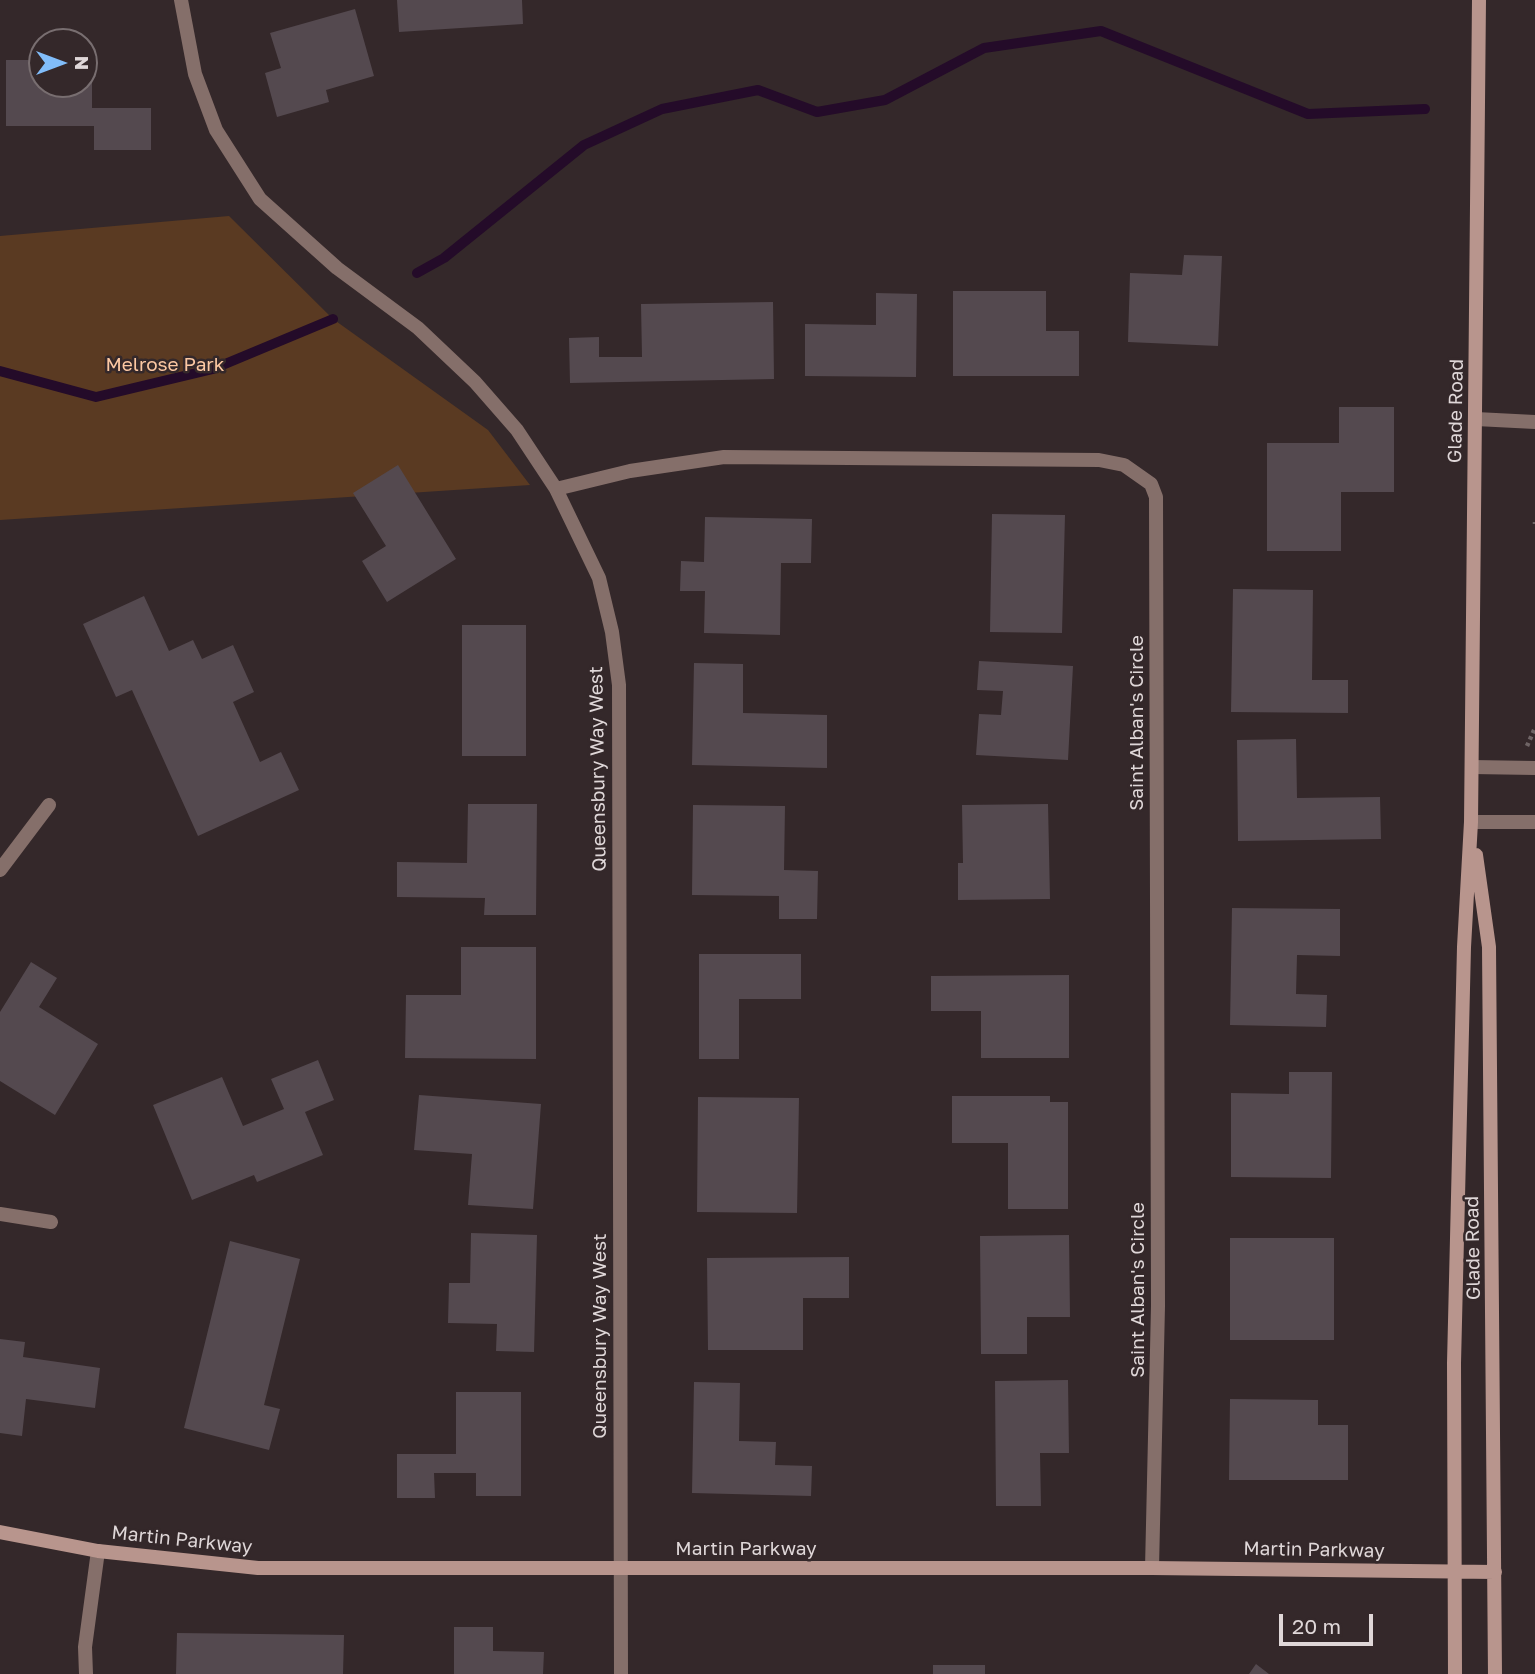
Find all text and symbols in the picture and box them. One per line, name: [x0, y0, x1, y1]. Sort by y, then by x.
north arrow: [28, 28, 98, 98]
text: N: [71, 56, 94, 70]
park label: Melrose Park: [105, 354, 225, 376]
street label: Glade Road: [1444, 359, 1468, 463]
street label: Saint Alban's Circle: [1126, 635, 1148, 811]
street label: Queensbury Way West: [585, 666, 611, 872]
street label: Glade Road: [1461, 1196, 1485, 1300]
street label: Saint Alban's Circle: [1127, 1202, 1149, 1378]
street label: Queensbury Way West: [589, 1233, 611, 1439]
street label: Martin Parkway: [111, 1521, 253, 1559]
street label: Martin Parkway: [1243, 1537, 1385, 1563]
street label: Martin Parkway: [675, 1538, 817, 1560]
scale bar: [1283, 1600, 1378, 1644]
text: 20 m: [1292, 1613, 1341, 1639]

